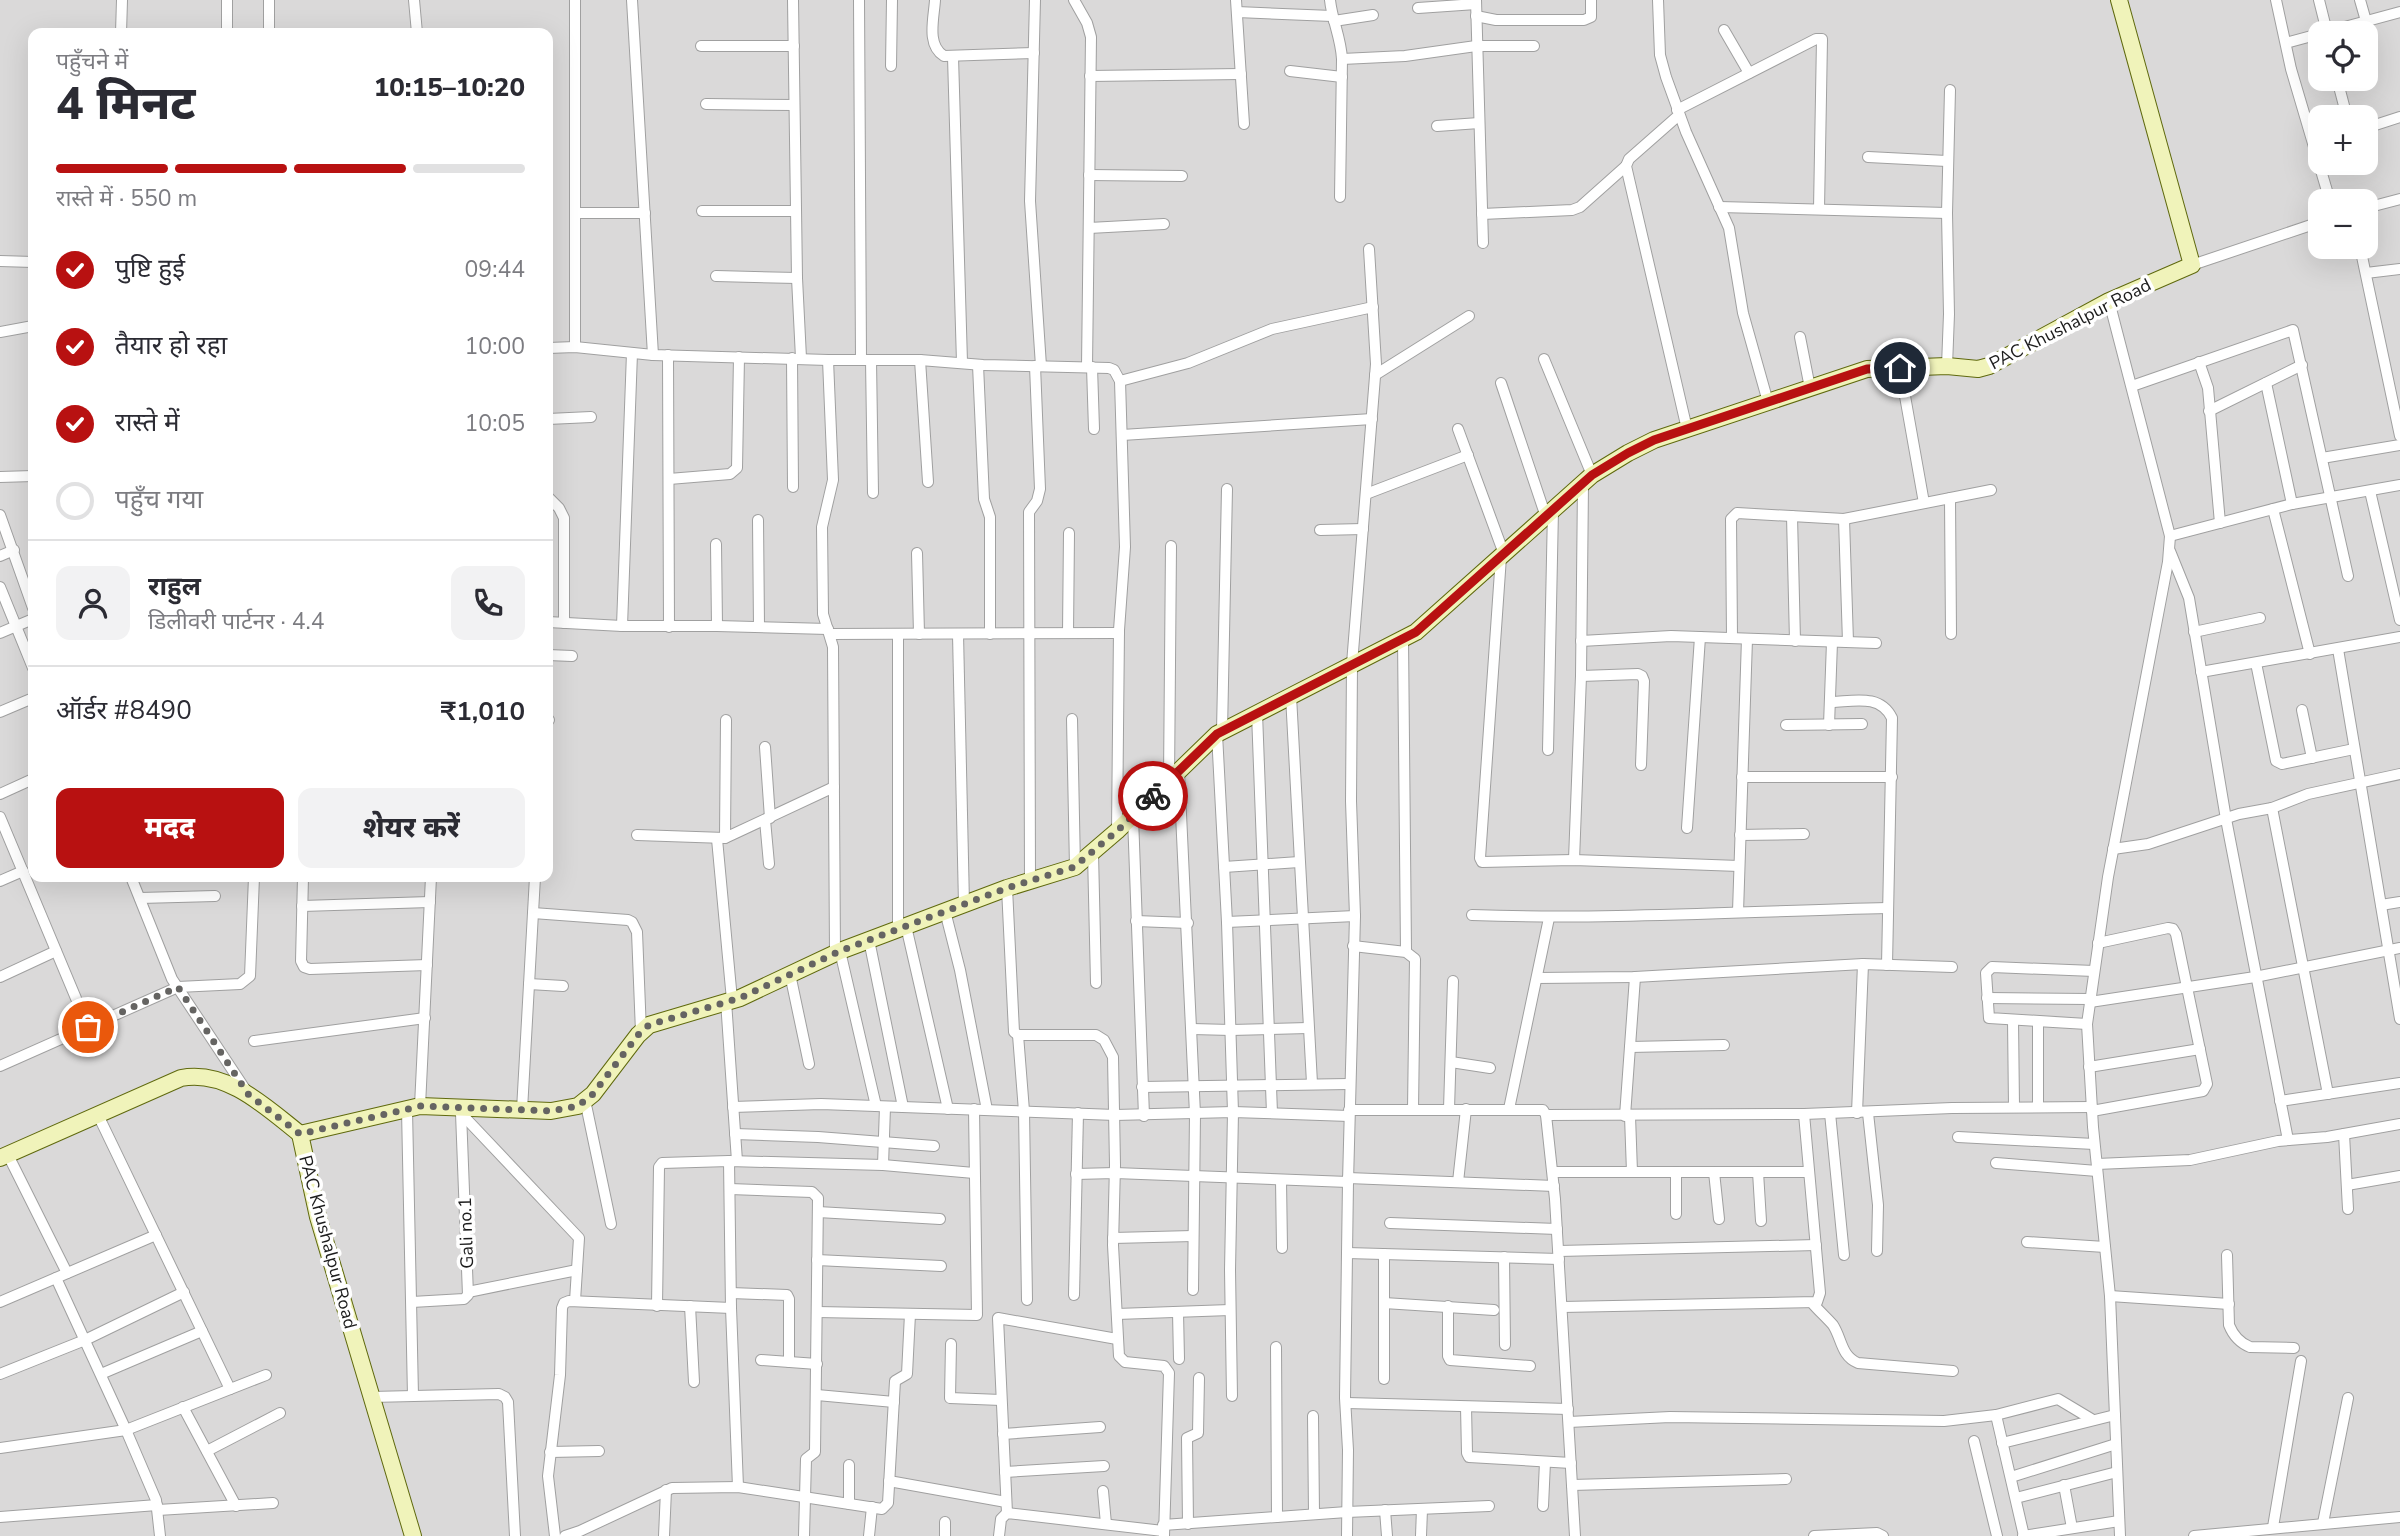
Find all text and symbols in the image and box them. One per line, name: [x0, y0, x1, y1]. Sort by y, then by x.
map controls: [2308, 21, 2378, 259]
button: locate: [2308, 21, 2378, 91]
text: पहुँचने में: [56, 46, 128, 77]
text: 10:15–10:20: [374, 70, 525, 105]
text: 4 मिनट: [56, 72, 195, 135]
button: +: [2308, 105, 2378, 175]
text: रास्ते में · 550 m: [56, 183, 197, 214]
button: −: [2308, 189, 2378, 259]
icon: check: [56, 251, 94, 289]
text: पुष्टि हुई: [115, 251, 185, 286]
text: 09:44: [465, 254, 525, 285]
street label: PAC Khushalpur Road: [1985, 273, 2155, 375]
icon: check: [56, 328, 94, 366]
text: तैयार हो रहा: [115, 328, 227, 363]
text: 10:00: [465, 331, 525, 362]
pin: [1870, 338, 1930, 398]
icon: home: [1881, 349, 1919, 387]
icon: check: [56, 405, 94, 443]
text: रास्ते में: [115, 405, 180, 440]
text: 10:05: [465, 408, 525, 439]
text: पहुँच गया: [115, 482, 203, 517]
button: person: [56, 566, 130, 640]
button: phone: [451, 566, 525, 640]
text: राहुल: [148, 569, 201, 604]
text: डिलीवरी पार्टनर · 4.4: [148, 606, 325, 637]
text: ऑर्डर #8490: [56, 693, 192, 728]
text: ₹1,010: [441, 694, 525, 729]
courier: [1118, 761, 1188, 831]
icon: bike: [1134, 777, 1172, 815]
button: मदद: [56, 788, 284, 868]
button: शेयर करें: [298, 788, 525, 868]
pin: [58, 997, 118, 1057]
icon: bag: [69, 1008, 107, 1046]
street label: PAC Khushalpur Road: [293, 1153, 363, 1331]
street label: Gali no.1: [453, 1197, 479, 1269]

